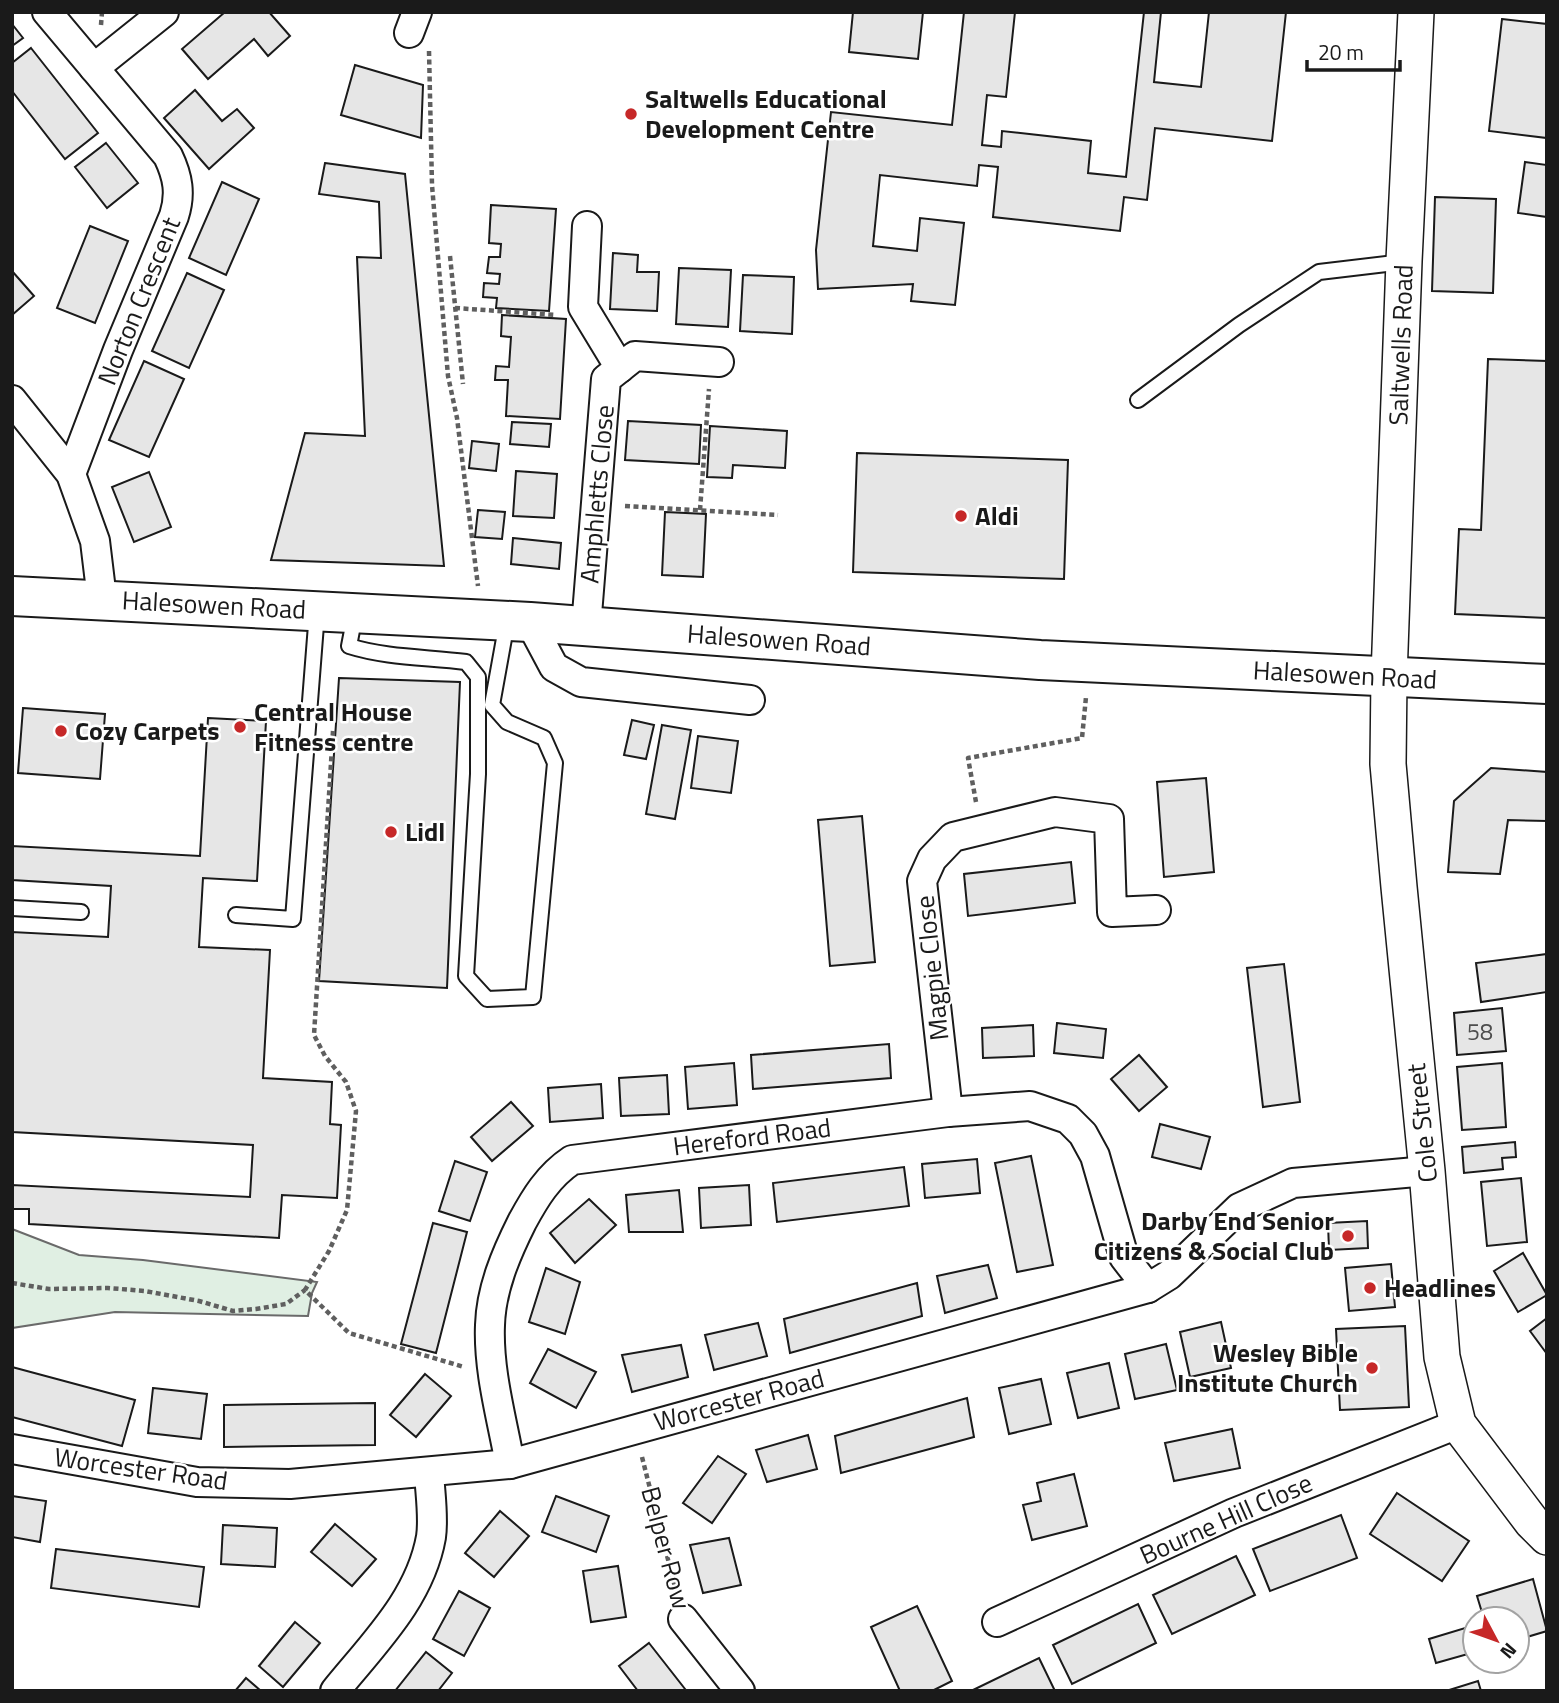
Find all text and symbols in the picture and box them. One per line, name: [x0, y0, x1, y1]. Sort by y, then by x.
scale bar: [1307, 28, 1400, 72]
text: 20 m: [1318, 36, 1364, 68]
place label: Saltwells Educational Development Centre: [645, 79, 887, 148]
marker: Saltwells Educational Development Centre: [623, 106, 639, 122]
street label: Norton Crescent: [87, 211, 190, 391]
street label: Saltwells Road: [1378, 264, 1423, 426]
street label: Amphletts Close: [569, 403, 624, 585]
place label: Aldi: [975, 496, 1019, 535]
marker: Aldi: [953, 508, 969, 524]
street label: Halesowen Road: [121, 580, 307, 629]
street label: Halesowen Road: [686, 614, 872, 665]
street label: Halesowen Road: [1252, 650, 1438, 699]
place label: Central House Fitness centre: [254, 692, 413, 761]
place label: Cozy Carpets: [75, 711, 219, 750]
marker: Central House Fitness centre: [232, 719, 248, 735]
marker: Cozy Carpets: [53, 723, 69, 739]
place label: Lidl: [405, 812, 445, 851]
marker: Lidl: [383, 824, 399, 840]
street label: Magpie Close: [905, 894, 959, 1042]
house number: 58: [1467, 1014, 1493, 1049]
street label: Cole Street: [1396, 1062, 1447, 1185]
street label: Hereford Road: [671, 1107, 833, 1166]
place label: Darby End Senior Citizens & Social Club: [1094, 1201, 1334, 1270]
marker: Darby End Senior Citizens & Social Club: [1340, 1228, 1356, 1244]
place label: Headlines: [1384, 1268, 1496, 1307]
marker: Headlines: [1362, 1280, 1378, 1296]
place label: Wesley Bible Institute Church: [1177, 1333, 1358, 1402]
street label: Worcester Road: [649, 1358, 828, 1441]
marker: Wesley Bible Institute Church: [1364, 1360, 1380, 1376]
street label: Worcester Road: [52, 1437, 230, 1500]
street label: Bourne Hill Close: [1133, 1463, 1318, 1574]
street label: Belper Row: [631, 1482, 702, 1614]
north arrow: [1461, 1605, 1531, 1675]
text: N: [1494, 1637, 1524, 1666]

